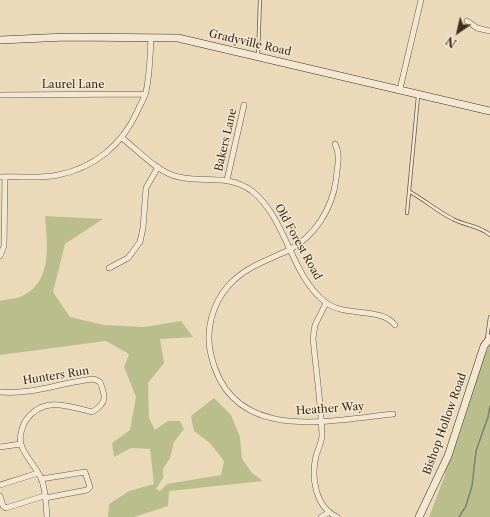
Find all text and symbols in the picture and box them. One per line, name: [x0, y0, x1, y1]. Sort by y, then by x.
north arrow: [438, 12, 478, 52]
street label: Gradyville Road: [208, 27, 292, 59]
text: N: [443, 33, 459, 50]
street label: Laurel Lane: [42, 78, 104, 92]
street label: Bakers Lane: [212, 107, 240, 173]
street label: Old Forest Road: [272, 202, 324, 282]
street label: Hunters Run: [22, 364, 90, 388]
street label: Bishop Hollow Road: [420, 371, 470, 477]
street label: Heather Way: [295, 400, 365, 418]

